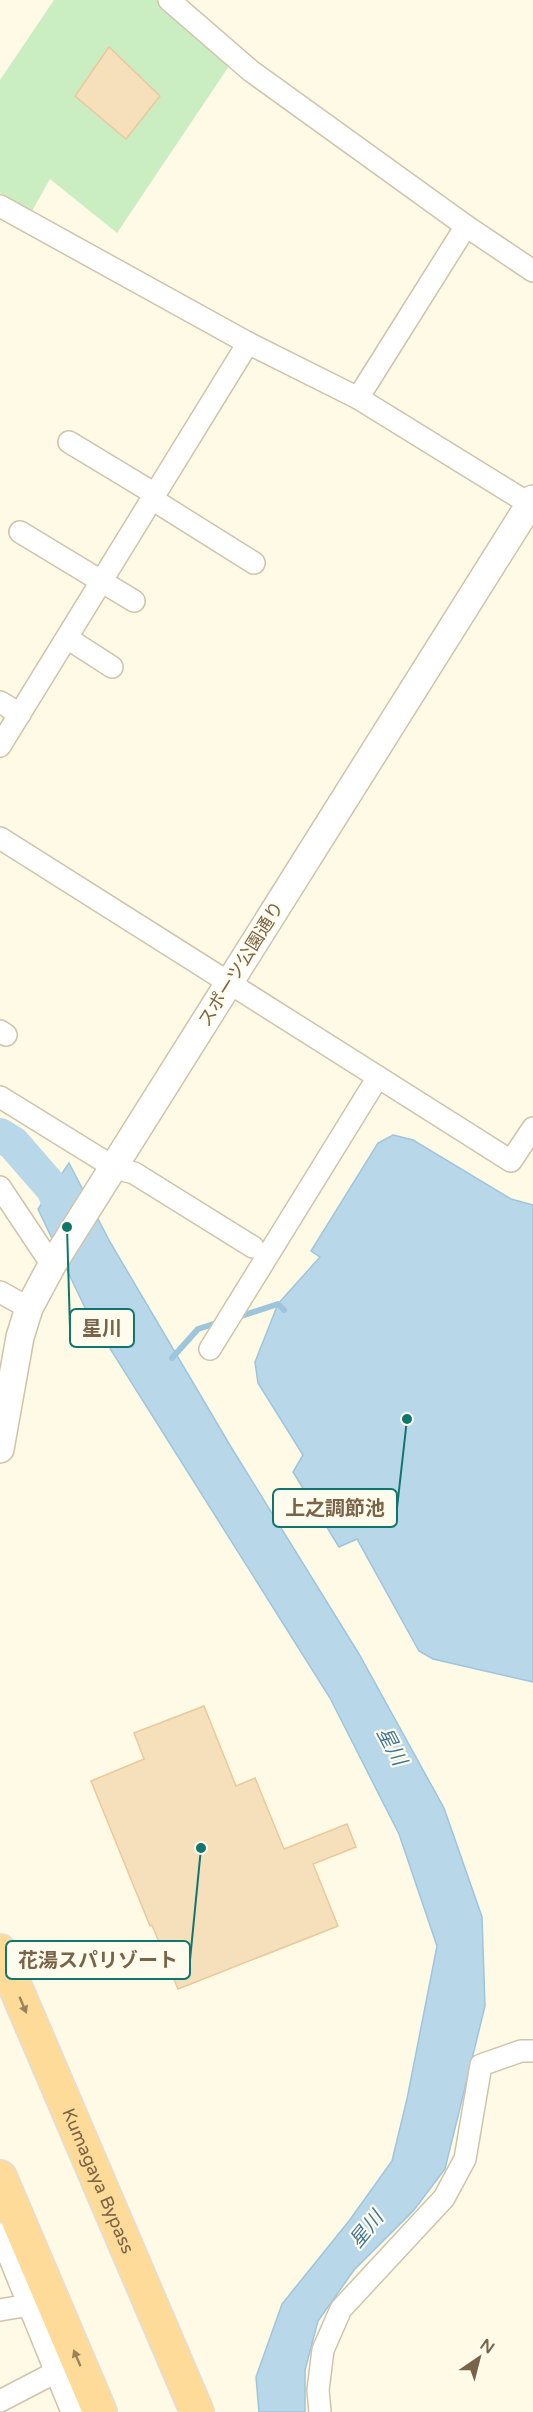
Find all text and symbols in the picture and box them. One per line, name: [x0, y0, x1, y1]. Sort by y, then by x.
street label: スポーツ公園通り: [194, 897, 288, 1031]
callout: 星川: [70, 1309, 134, 1347]
text: 星川: [82, 1317, 122, 1341]
callout: 上之調節池: [273, 1489, 397, 1527]
text: 上之調節池: [285, 1497, 385, 1521]
water label: 星川: [371, 1723, 412, 1772]
callout: 花湯スパリゾート: [6, 1941, 190, 1979]
text: 花湯スパリゾート: [18, 1949, 178, 1973]
one-way arrow: [19, 1996, 28, 2014]
street label: Kumagaya Bypass: [57, 2105, 139, 2257]
water label: 星川: [345, 2205, 390, 2253]
north arrow: [449, 2328, 509, 2388]
text: N: [476, 2335, 498, 2358]
one-way arrow: [72, 2349, 82, 2367]

